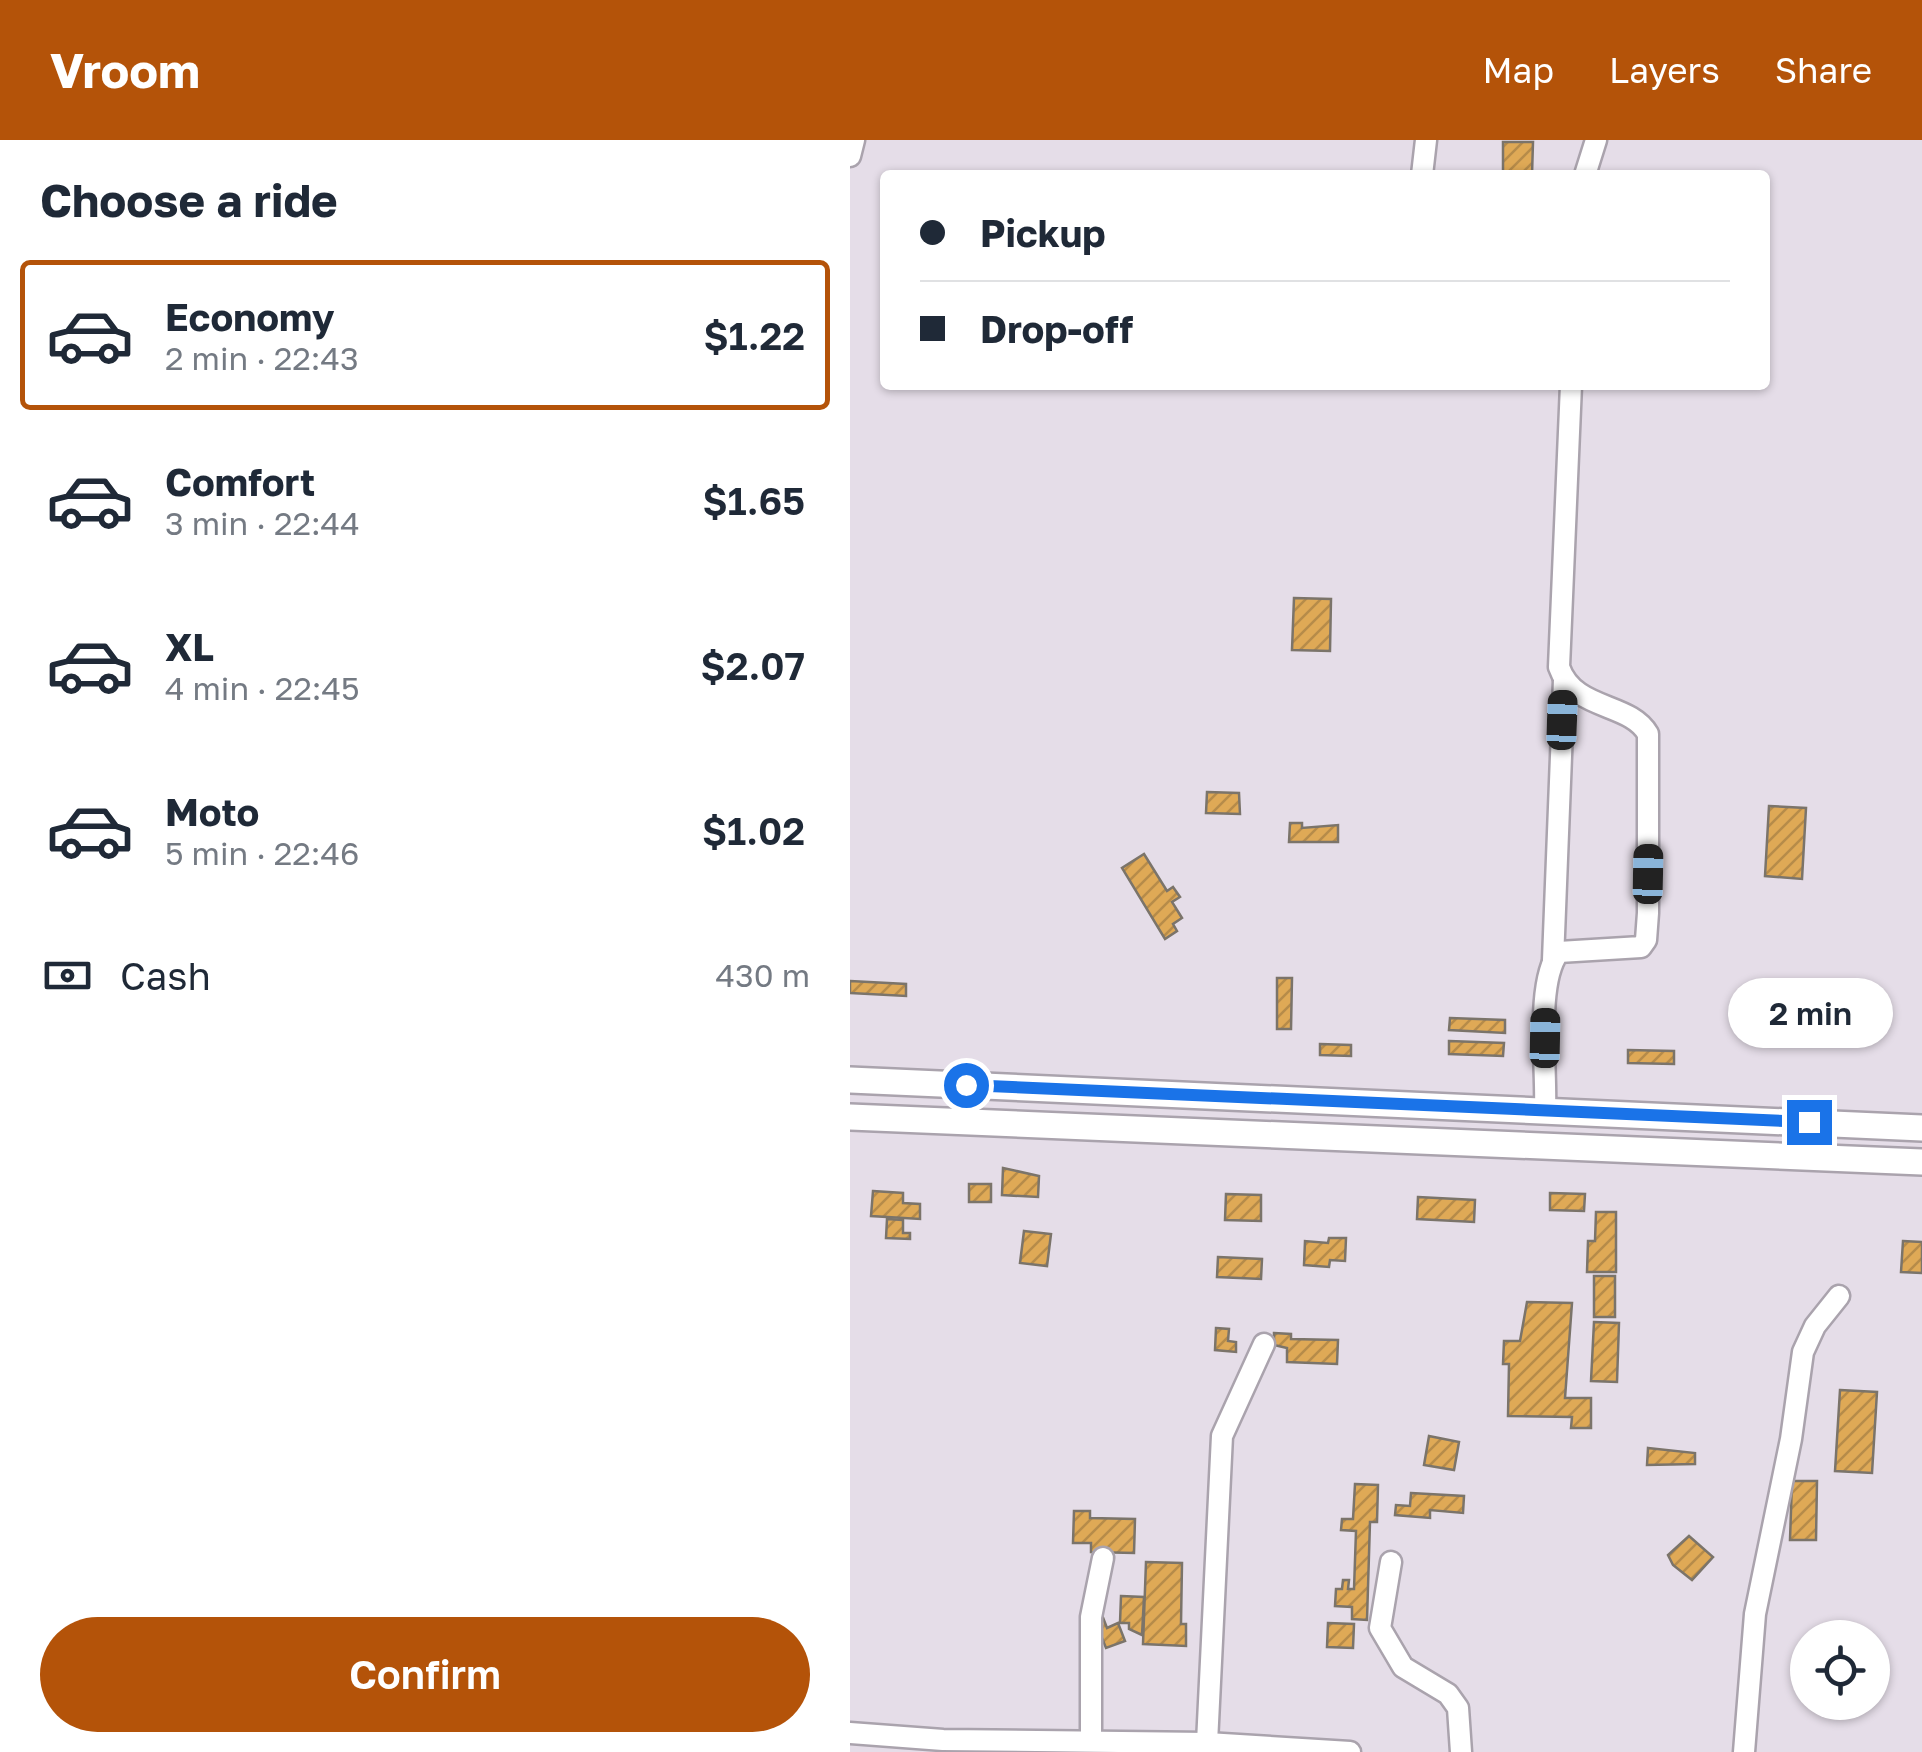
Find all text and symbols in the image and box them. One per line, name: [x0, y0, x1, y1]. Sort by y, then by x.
text: Vroom: [50, 41, 200, 99]
text: Map: [1483, 49, 1554, 91]
text: Layers: [1609, 49, 1720, 91]
text: Share: [1775, 49, 1872, 91]
text: Choose a ride: [40, 173, 338, 227]
text: Pickup: [980, 210, 1106, 255]
icon: car: [45, 290, 135, 380]
text: Economy: [165, 294, 334, 339]
text: Drop-off: [980, 306, 1133, 351]
text: $1.22: [704, 313, 805, 358]
text: 2 min · 22:43: [165, 339, 359, 377]
icon: car: [45, 455, 135, 545]
text: Comfort: [165, 459, 315, 504]
text: $1.65: [703, 478, 805, 523]
text: 3 min · 22:44: [165, 504, 360, 542]
icon: car: [45, 620, 135, 710]
text: XL: [165, 624, 214, 669]
text: $2.07: [701, 643, 805, 688]
text: 4 min · 22:45: [165, 669, 360, 707]
car: [1546, 689, 1578, 751]
icon: car: [45, 785, 135, 875]
text: Moto: [165, 789, 259, 834]
text: $1.02: [702, 808, 805, 853]
text: 5 min · 22:46: [165, 834, 359, 872]
car: [1632, 844, 1664, 904]
icon: cash: [40, 948, 95, 1003]
text: Cash: [120, 953, 211, 998]
text: 430 m: [716, 956, 810, 994]
callout: 2 min: [1726, 977, 1892, 1047]
text: 2 min: [1769, 994, 1852, 1032]
car: [1529, 1008, 1561, 1068]
route start: [944, 1063, 989, 1108]
route end: [1787, 1100, 1832, 1145]
button: Confirm: [40, 1617, 810, 1732]
map controls: [1790, 1620, 1890, 1720]
button: locate: [1790, 1620, 1890, 1720]

